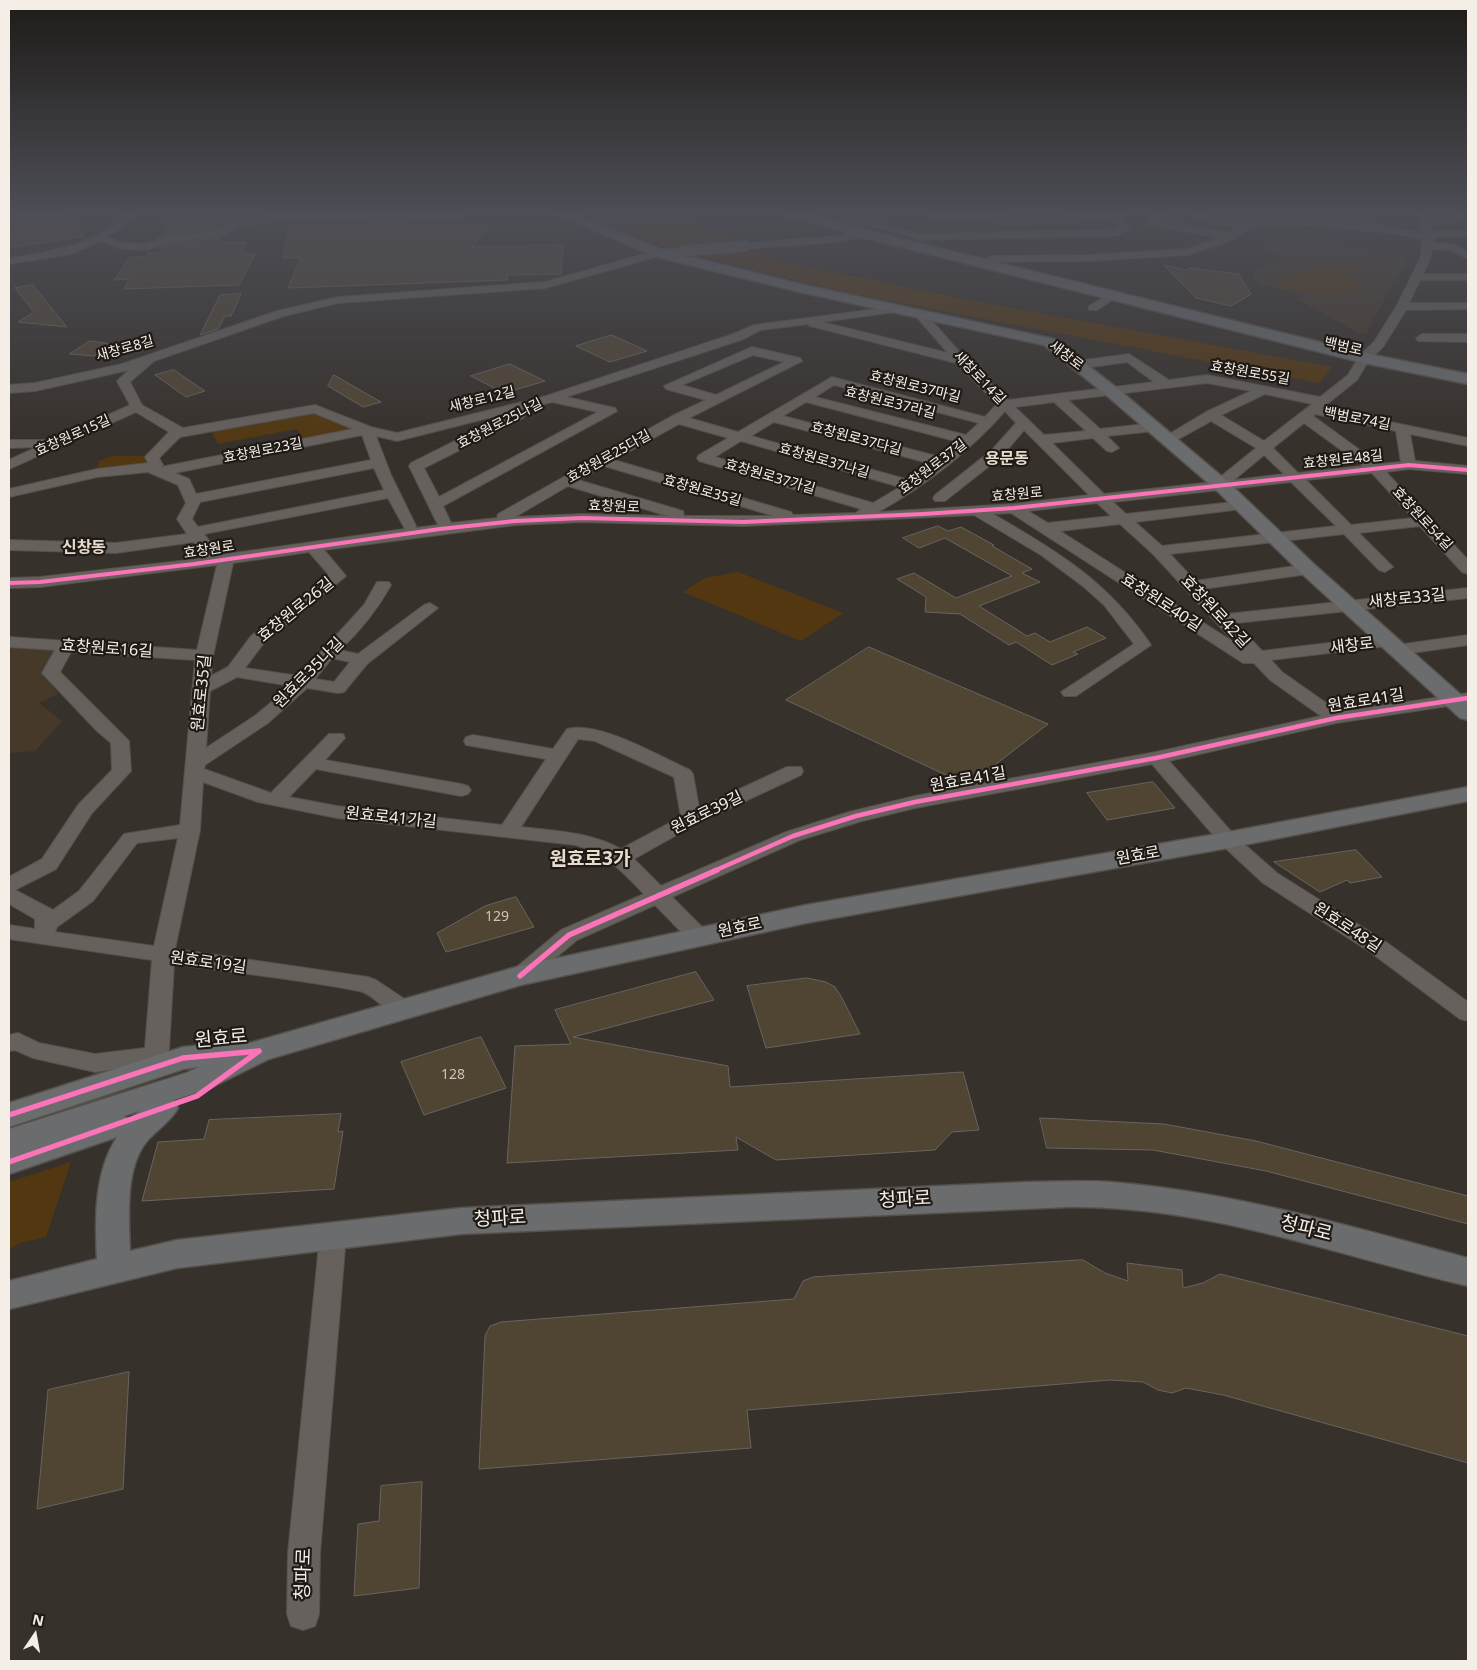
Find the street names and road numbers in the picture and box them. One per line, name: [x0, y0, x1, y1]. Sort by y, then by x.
street label: 새창로8길: [94, 333, 156, 365]
street label: 백범로: [1322, 334, 1364, 360]
street label: 새창로: [1046, 338, 1086, 374]
street label: 새창로14길: [950, 348, 1008, 408]
street label: 효창원로55길: [1209, 358, 1291, 388]
street label: 효창원로37마길: [868, 368, 962, 406]
street label: 새창로12길: [447, 384, 517, 416]
street label: 효창원로37라길: [843, 384, 937, 422]
street label: 효창원로25나길: [455, 395, 545, 453]
street label: 백범로74길: [1322, 404, 1392, 434]
street label: 효창원로15길: [33, 412, 113, 460]
street label: 효창원로37다길: [809, 419, 903, 459]
street label: 효창원로25다길: [564, 427, 654, 487]
street label: 효창원로23길: [222, 435, 304, 467]
street label: 효창원로37길: [896, 436, 970, 498]
street label: 효창원로37나길: [777, 440, 871, 482]
street label: 효창원로48길: [1302, 447, 1384, 473]
street label: 효창원로37가길: [723, 456, 817, 498]
street label: 효창원로35길: [661, 472, 743, 510]
street label: 효창원로: [991, 484, 1043, 506]
street label: 효창원로54길: [1388, 484, 1456, 554]
street label: 효창원로: [588, 498, 640, 516]
street label: 효창원로: [182, 538, 236, 562]
street label: 효창원로40길: [1117, 570, 1205, 636]
street label: 효창원로42길: [1177, 572, 1253, 652]
street label: 효창원로26길: [254, 574, 338, 646]
street label: 새창로33길: [1368, 585, 1446, 613]
street label: 원효로35나길: [270, 634, 348, 712]
street label: 새창로: [1329, 634, 1375, 658]
street label: 효창원로16길: [60, 636, 154, 662]
street label: 원효로35길: [188, 654, 216, 732]
street label: 원효로41길: [1326, 685, 1406, 717]
street label: 원효로41길: [928, 764, 1008, 796]
street label: 원효로39길: [668, 787, 746, 839]
street label: 원효로41가길: [344, 804, 438, 832]
street label: 원효로: [1115, 843, 1161, 869]
street label: 원효로48길: [1309, 899, 1385, 957]
street label: 원효로: [716, 914, 764, 942]
street label: 원효로19길: [168, 948, 248, 978]
street label: 원효로: [194, 1025, 248, 1053]
street label: 청파로: [878, 1187, 932, 1213]
street label: 청파로: [473, 1206, 527, 1232]
street label: 청파로: [1278, 1212, 1334, 1246]
street label: 청파로: [292, 1547, 316, 1601]

